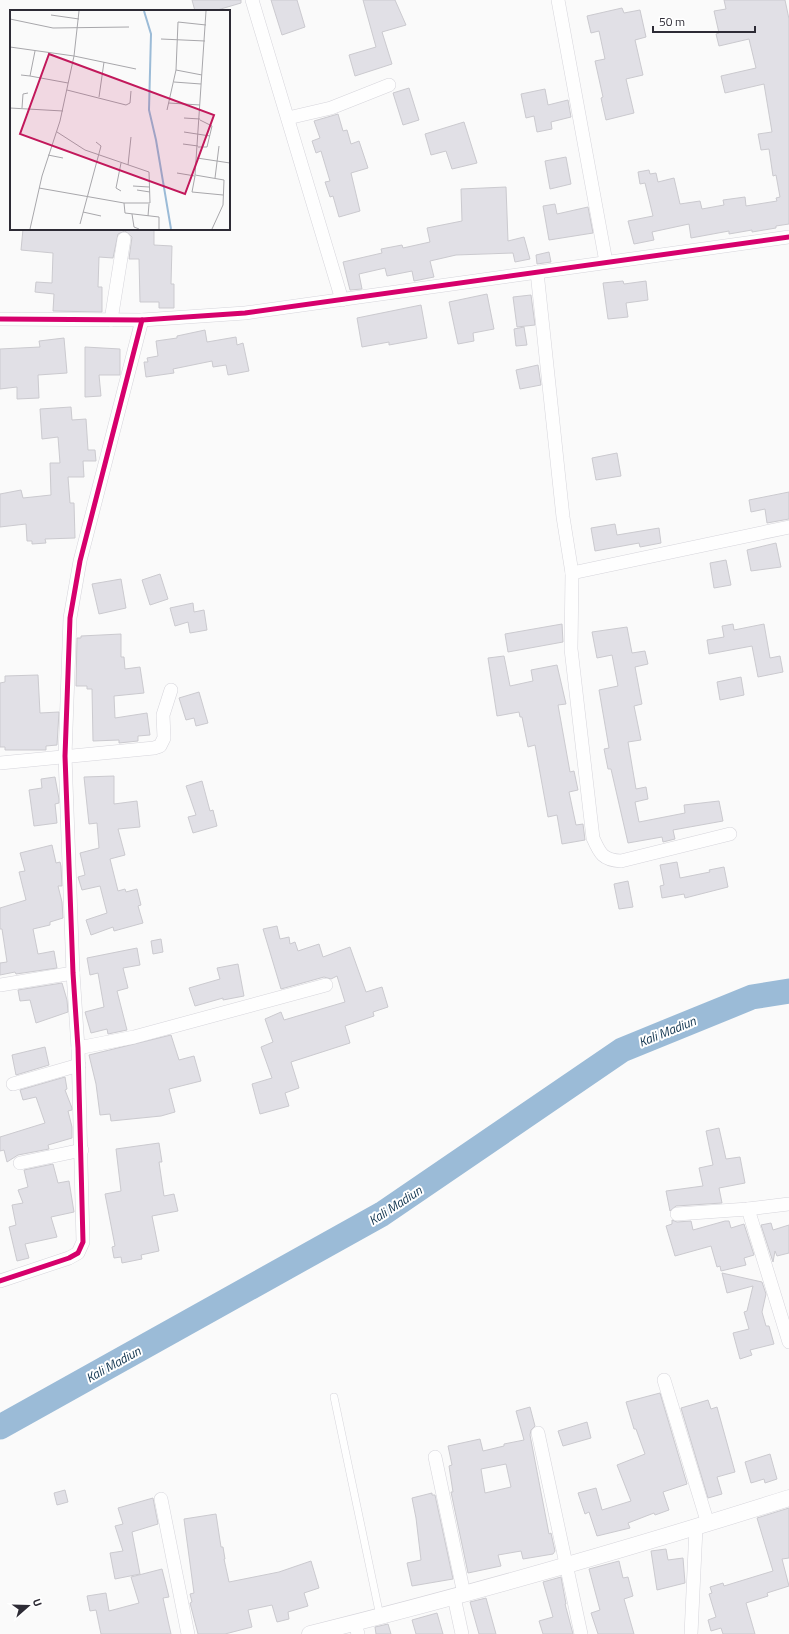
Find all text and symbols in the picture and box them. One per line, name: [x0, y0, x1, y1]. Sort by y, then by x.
scale bar: [653, 8, 755, 34]
inset map: [10, 10, 230, 230]
text: 50 m: [659, 12, 685, 31]
water label: Kali Madiun: [635, 1010, 699, 1052]
water label: Kali Madiun: [364, 1180, 426, 1230]
water label: Kali Madiun: [82, 1340, 145, 1387]
north arrow: [8, 1586, 48, 1626]
text: U: [29, 1596, 46, 1609]

